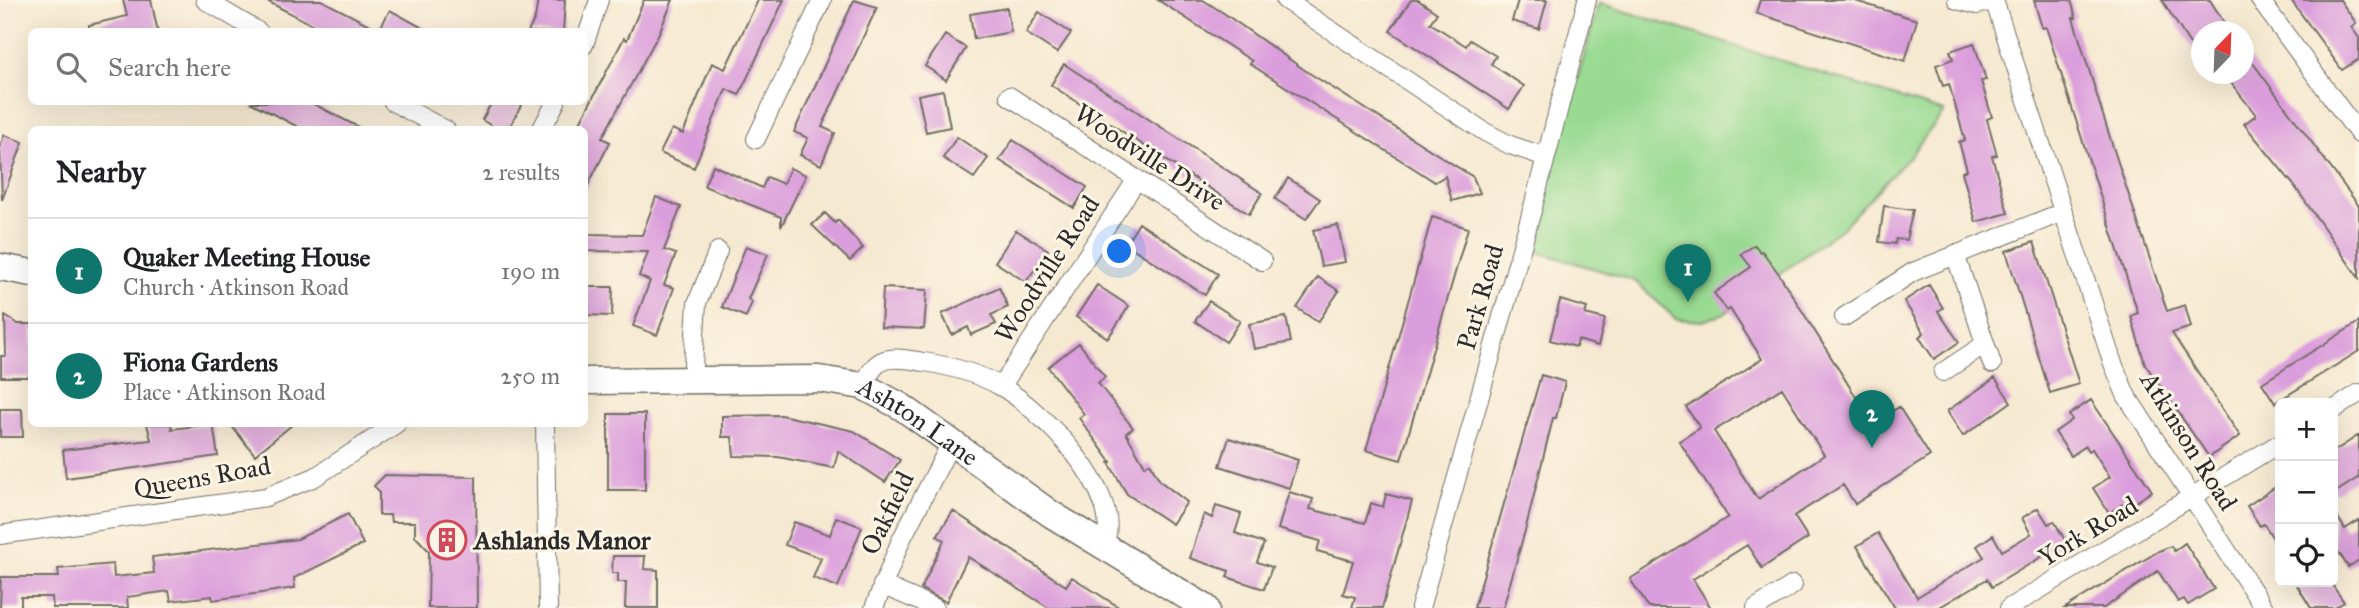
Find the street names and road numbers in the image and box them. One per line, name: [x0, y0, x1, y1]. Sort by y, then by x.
street label: Woodville Drive: [1069, 96, 1232, 218]
street label: Woodville Road: [988, 190, 1106, 348]
street label: Park Road: [1450, 241, 1510, 353]
street label: Atkinson Road: [2133, 365, 2244, 516]
street label: Ashton Lane: [851, 370, 985, 473]
street label: Queens Road: [131, 449, 273, 505]
street label: Oakfield: [853, 466, 921, 560]
street label: York Road: [2032, 489, 2144, 573]

